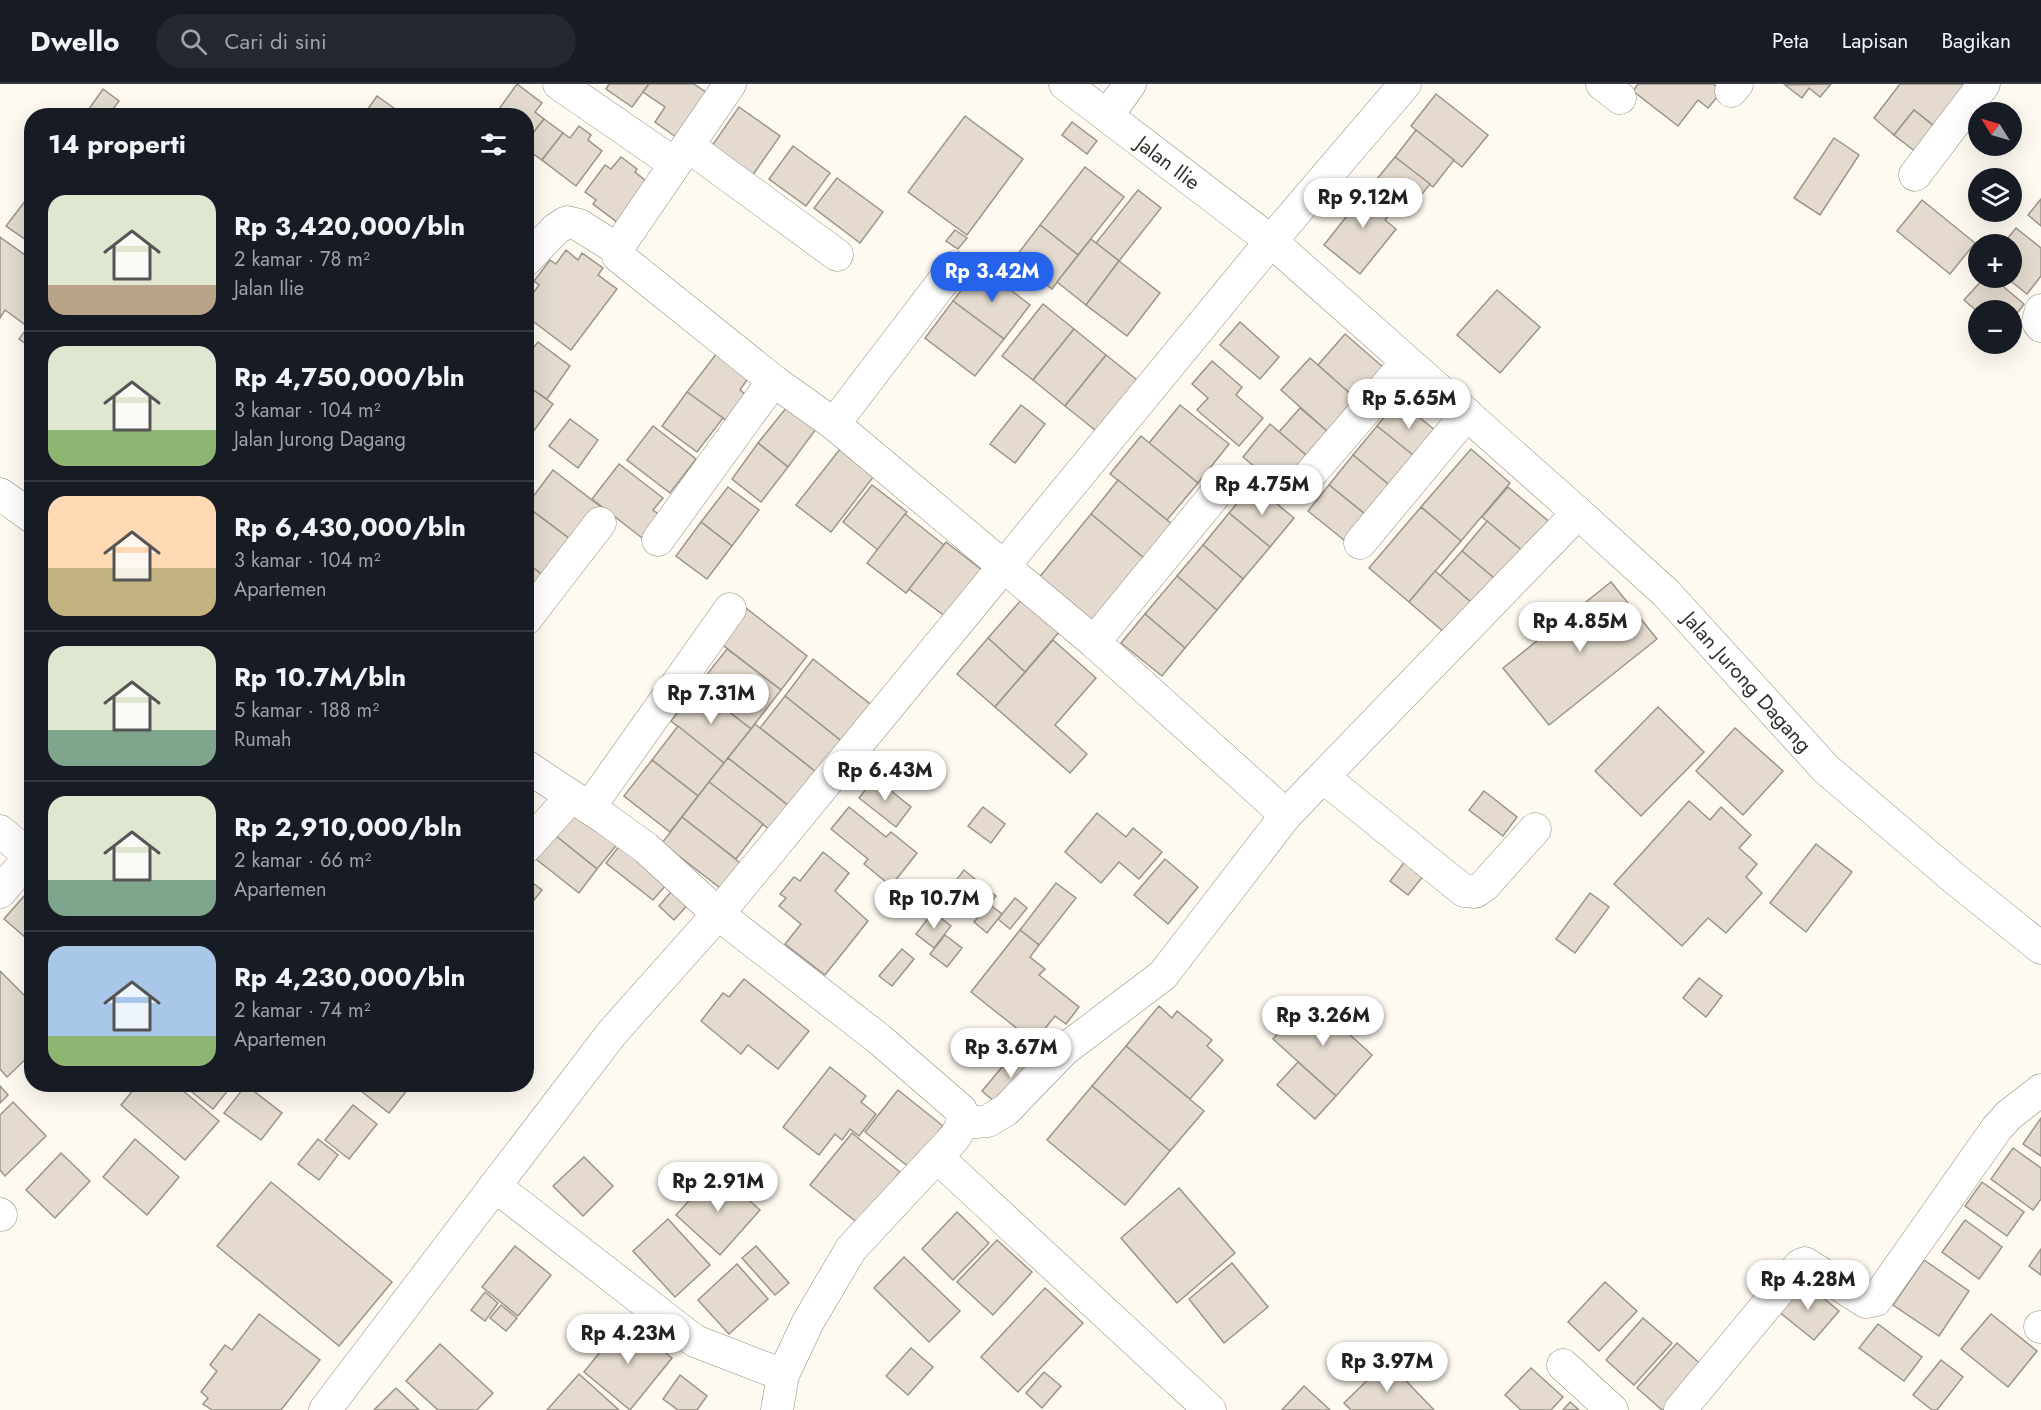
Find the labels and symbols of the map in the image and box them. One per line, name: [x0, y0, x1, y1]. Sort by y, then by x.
north arrow: [1968, 102, 2022, 156]
street label: Jalan Ilie: [1127, 127, 1207, 197]
pin: Rp 9.12M: [1301, 178, 1425, 229]
pin: Rp 3.42M: [930, 252, 1054, 303]
pin: Rp 5.65M: [1347, 379, 1471, 430]
pin: Rp 4.75M: [1200, 465, 1324, 516]
pin: Rp 4.85M: [1518, 602, 1642, 653]
street label: Jalan Jurong Dagang: [1673, 603, 1819, 759]
pin: Rp 7.31M: [649, 674, 773, 725]
pin: Rp 6.43M: [823, 751, 947, 802]
pin: Rp 10.7M: [872, 879, 996, 930]
pin: Rp 3.26M: [1261, 996, 1385, 1047]
pin: Rp 3.67M: [949, 1028, 1073, 1079]
pin: Rp 2.91M: [656, 1162, 780, 1213]
pin: Rp 4.28M: [1746, 1260, 1870, 1311]
pin: Rp 4.23M: [566, 1314, 690, 1365]
pin: Rp 3.97M: [1325, 1342, 1449, 1393]

